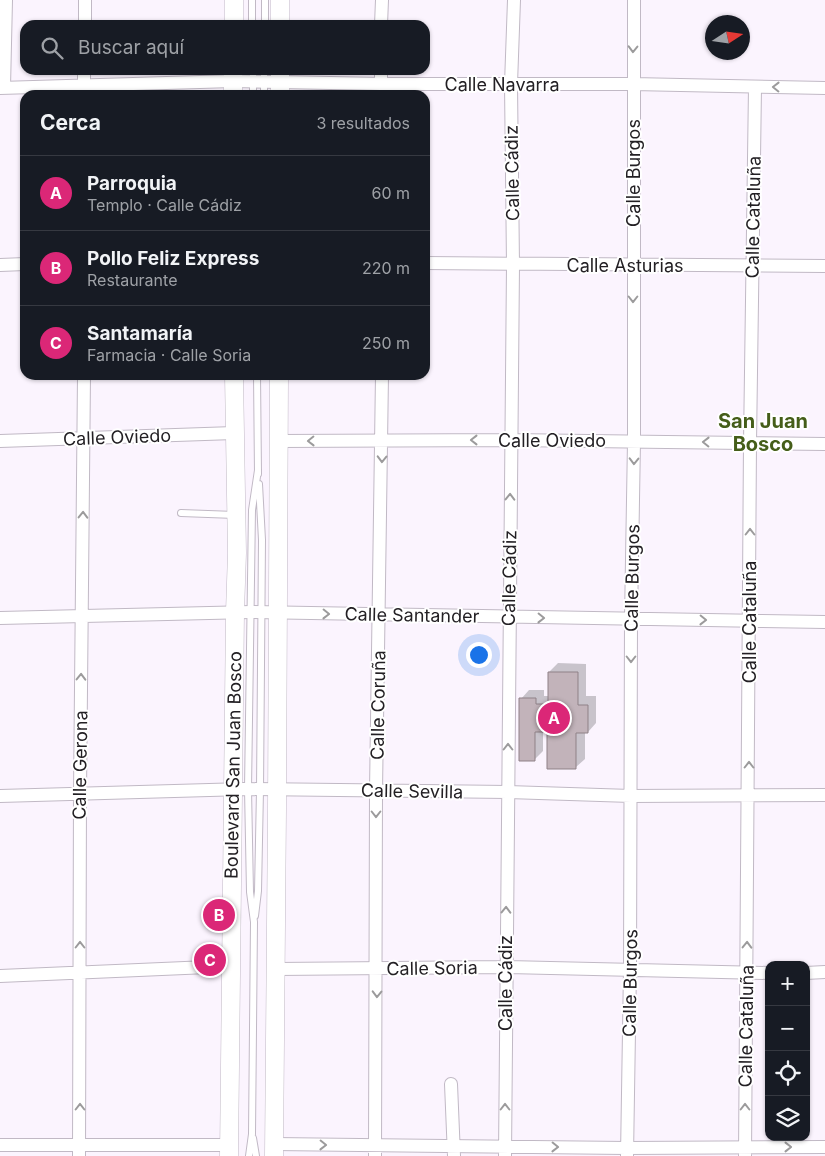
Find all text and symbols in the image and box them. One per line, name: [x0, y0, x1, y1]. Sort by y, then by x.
north arrow: [705, 15, 750, 60]
search box: [20, 20, 430, 75]
icon: search: [38, 34, 66, 62]
text: Buscar aquí: [78, 36, 184, 59]
one-way arrow: [628, 45, 638, 53]
street label: Calle Navarra: [444, 74, 560, 95]
one-way arrow: [772, 82, 780, 93]
text: Cerca: [40, 110, 101, 135]
text: 3 resultados: [316, 113, 410, 133]
street label: Calle Burgos: [623, 119, 644, 227]
street label: Calle Cádiz: [501, 125, 523, 221]
street label: Calle Cataluña: [741, 156, 765, 278]
text: Parroquia: [87, 172, 177, 195]
text: A: [50, 183, 62, 203]
text: 60 m: [371, 183, 410, 203]
text: Templo · Calle Cádiz: [87, 195, 242, 215]
text: Pollo Feliz Express: [87, 247, 259, 270]
street label: Calle Asturias: [566, 255, 684, 276]
text: B: [51, 258, 61, 278]
text: 220 m: [362, 258, 410, 278]
text: Restaurante: [87, 270, 177, 290]
one-way arrow: [628, 295, 638, 303]
text: Santamaría: [87, 322, 193, 345]
text: C: [50, 333, 62, 353]
text: 250 m: [362, 333, 410, 353]
text: Farmacia · Calle Soria: [87, 345, 251, 365]
district label: San Juan Bosco: [718, 409, 808, 456]
street label: Calle Oviedo: [63, 425, 171, 449]
street label: Calle Oviedo: [498, 430, 606, 451]
one-way arrow: [307, 435, 315, 446]
one-way arrow: [470, 435, 478, 445]
one-way arrow: [702, 437, 710, 447]
one-way arrow: [376, 455, 387, 463]
one-way arrow: [629, 458, 639, 465]
one-way arrow: [505, 493, 515, 501]
one-way arrow: [78, 511, 88, 518]
street label: Calle Burgos: [621, 524, 643, 632]
one-way arrow: [744, 528, 755, 536]
street label: Calle Cádiz: [498, 530, 520, 626]
street label: Calle Cataluña: [739, 561, 760, 683]
street label: Calle Santander: [344, 603, 480, 627]
one-way arrow: [322, 609, 330, 619]
one-way arrow: [537, 613, 545, 623]
one-way arrow: [700, 615, 707, 625]
your location: [466, 642, 492, 668]
street label: Calle Coruña: [367, 650, 389, 760]
street label: Boulevard San Juan Bosco: [221, 651, 245, 879]
one-way arrow: [626, 655, 636, 663]
one-way arrow: [76, 673, 86, 681]
pin: A: [538, 699, 570, 737]
street label: Calle Gerona: [69, 710, 91, 820]
one-way arrow: [503, 743, 513, 751]
one-way arrow: [744, 761, 754, 768]
street label: Calle Sevilla: [361, 780, 463, 802]
one-way arrow: [371, 810, 381, 818]
pin: B: [203, 896, 235, 934]
one-way arrow: [501, 906, 511, 914]
street label: Calle Burgos: [619, 929, 641, 1037]
street label: Calle Cádiz: [495, 935, 516, 1031]
one-way arrow: [75, 941, 85, 948]
pin: C: [194, 941, 226, 979]
one-way arrow: [742, 941, 752, 948]
street label: Calle Soria: [386, 957, 478, 979]
map controls: [765, 961, 810, 1141]
button: +: [765, 961, 810, 1006]
street label: Calle Cataluña: [734, 965, 758, 1087]
one-way arrow: [371, 990, 382, 998]
button: −: [765, 1006, 810, 1051]
button: locate: [765, 1051, 810, 1096]
button: layers: [765, 1096, 810, 1141]
one-way arrow: [75, 1103, 85, 1111]
one-way arrow: [500, 1103, 510, 1111]
one-way arrow: [740, 1103, 750, 1111]
one-way arrow: [319, 1140, 327, 1150]
one-way arrow: [551, 1141, 559, 1152]
one-way arrow: [784, 1142, 792, 1152]

